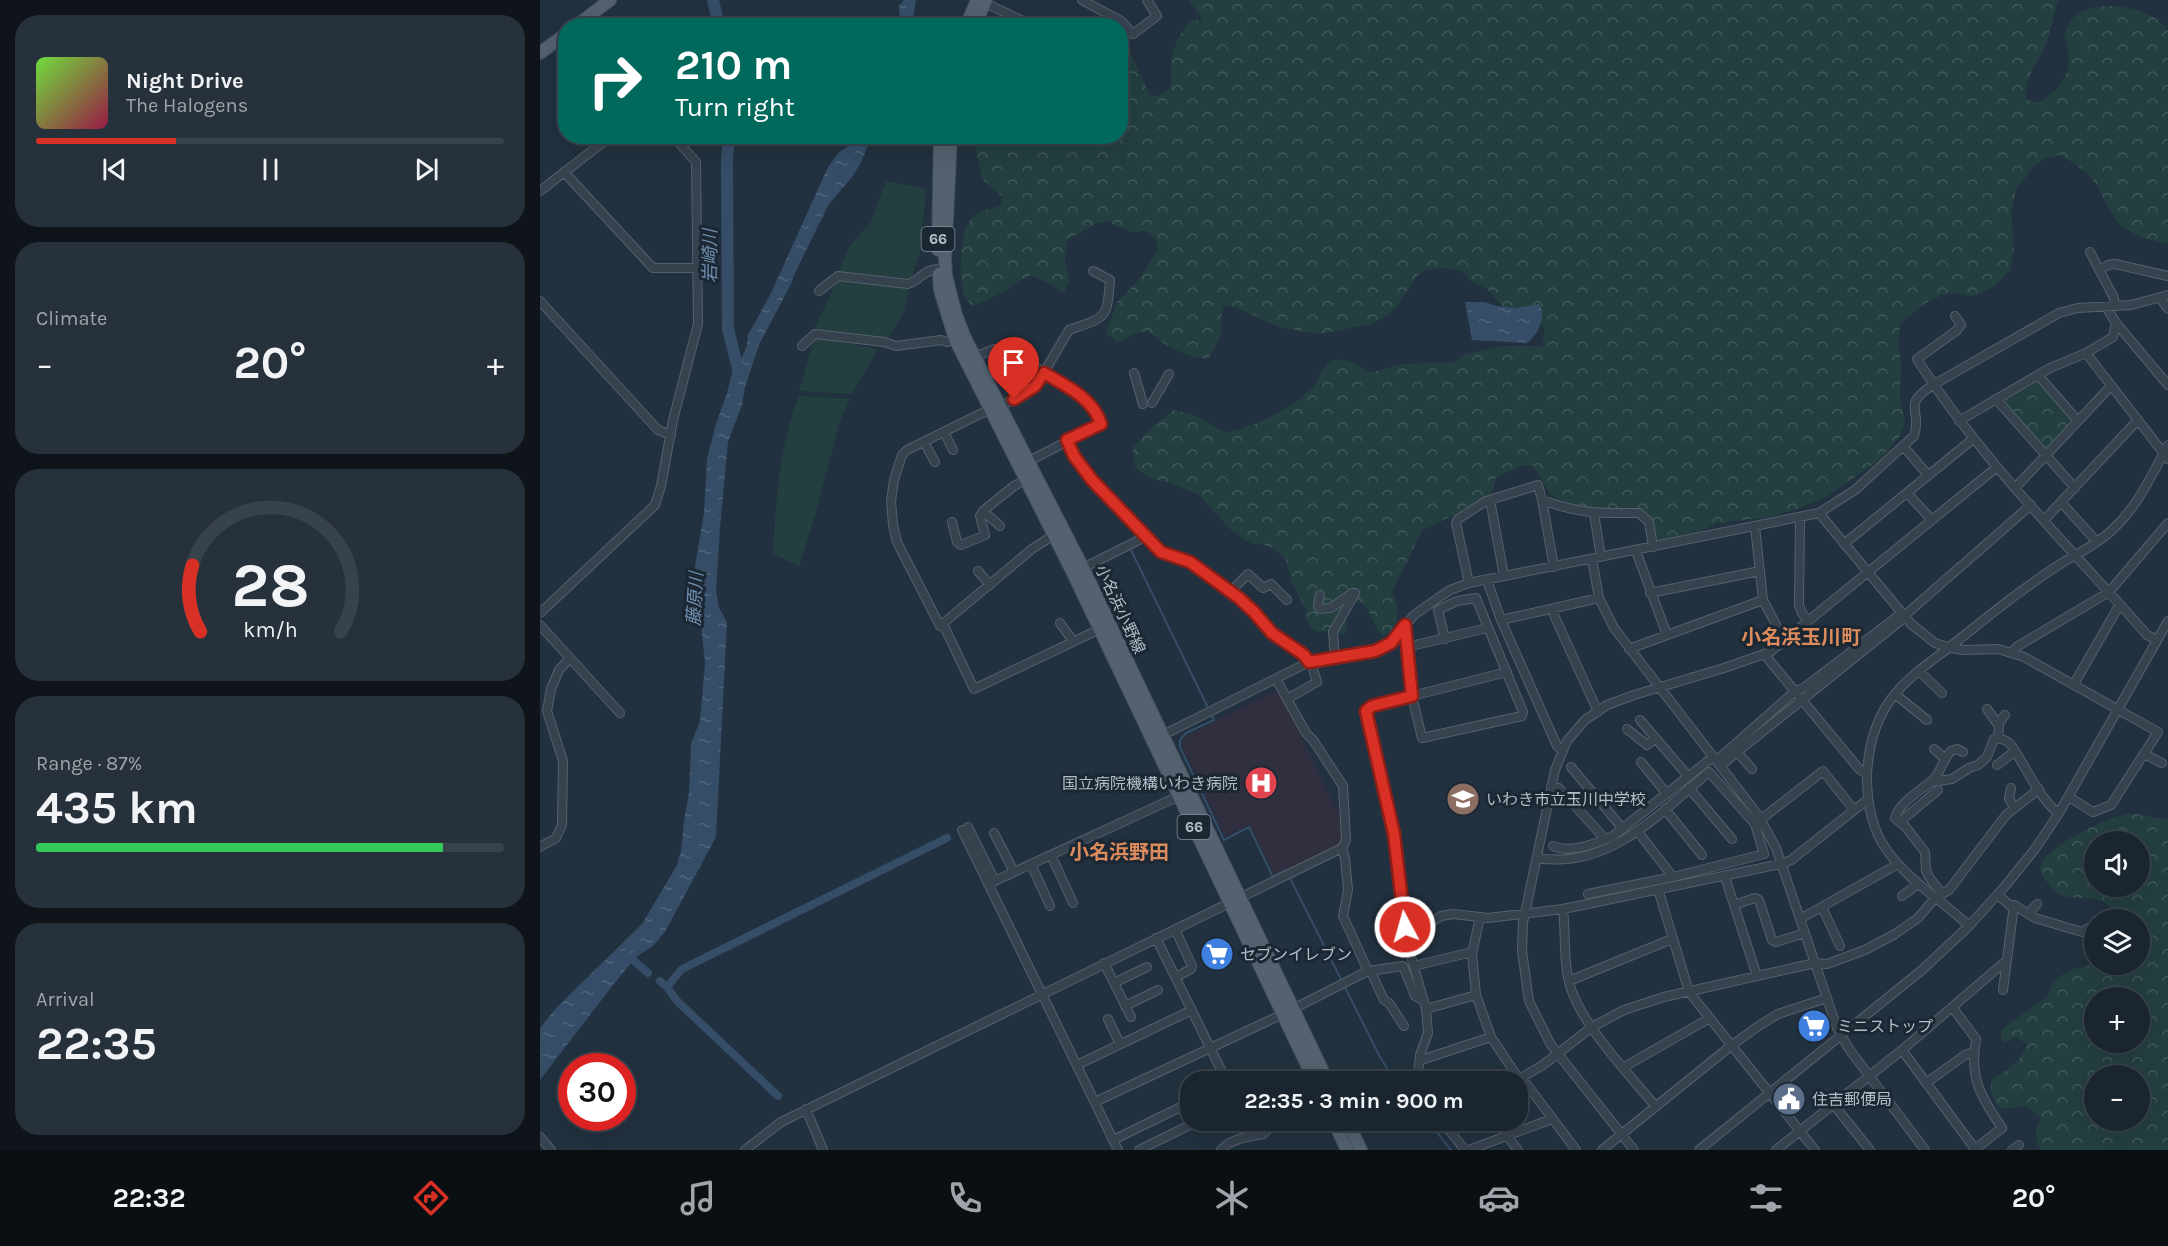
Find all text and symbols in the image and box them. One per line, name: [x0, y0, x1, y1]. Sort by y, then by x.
text: 210 m: [675, 40, 792, 90]
icon: right: [576, 42, 654, 120]
text: Night Drive: [126, 68, 244, 94]
text: Turn right: [675, 91, 795, 123]
text: The Halogens: [126, 94, 248, 117]
icon: previous: [98, 153, 131, 186]
icon: pause: [254, 153, 287, 186]
icon: next: [410, 153, 443, 186]
water label: 岩崎川: [699, 227, 721, 283]
road number: 66: [922, 227, 954, 251]
text: Climate: [36, 307, 107, 330]
text: 20°: [233, 337, 307, 389]
pin: [988, 337, 1039, 399]
text: −: [36, 345, 53, 383]
text: +: [487, 345, 504, 383]
icon: arrive: [997, 346, 1030, 379]
text: 28: [231, 549, 309, 622]
street label: 小名浜小野線: [1092, 562, 1149, 657]
water label: 藤原川: [683, 569, 708, 627]
text: km/h: [243, 617, 297, 642]
district label: 小名浜玉川町: [1741, 626, 1861, 649]
text: Range · 87%: [36, 752, 142, 775]
hospital icon: 国立病院機構いわき病院: [1243, 765, 1279, 801]
place label: 国立病院機構いわき病院: [1062, 774, 1238, 793]
school or university icon: いわき市立玉川中学校: [1445, 781, 1481, 817]
text: 435 km: [36, 782, 198, 834]
place label: いわき市立玉川中学校: [1486, 790, 1646, 809]
road number: 66: [1178, 815, 1210, 839]
map controls: [2084, 831, 2150, 1131]
button: sound: [2084, 831, 2150, 897]
district label: 小名浜野田: [1069, 841, 1169, 864]
position arrow: [1373, 895, 1437, 959]
button: layers: [2084, 909, 2150, 975]
supermarket icon: セブンイレブン: [1199, 936, 1235, 972]
place label: セブンイレブン: [1240, 945, 1352, 964]
button: +: [2084, 987, 2150, 1053]
text: Arrival: [36, 988, 95, 1011]
supermarket icon: ミニストップ: [1796, 1008, 1832, 1044]
place label: ミニストップ: [1837, 1017, 1933, 1036]
text: 22:35: [36, 1018, 157, 1070]
speed limit sign: 30: [558, 1053, 636, 1131]
button: −: [2084, 1065, 2150, 1131]
public building icon: 住吉郵便局: [1771, 1081, 1807, 1117]
text: 22:35 · 3 min · 900 m: [1244, 1088, 1464, 1114]
place label: 住吉郵便局: [1812, 1090, 1892, 1109]
icon: directions: [410, 1177, 452, 1219]
icon: music: [677, 1177, 719, 1219]
icon: phone: [944, 1177, 986, 1219]
icon: climate: [1211, 1177, 1253, 1219]
icon: car: [1478, 1177, 1520, 1219]
icon: filters: [1745, 1177, 1787, 1219]
text: 22:32: [112, 1182, 186, 1214]
text: 20°: [2012, 1182, 2056, 1214]

